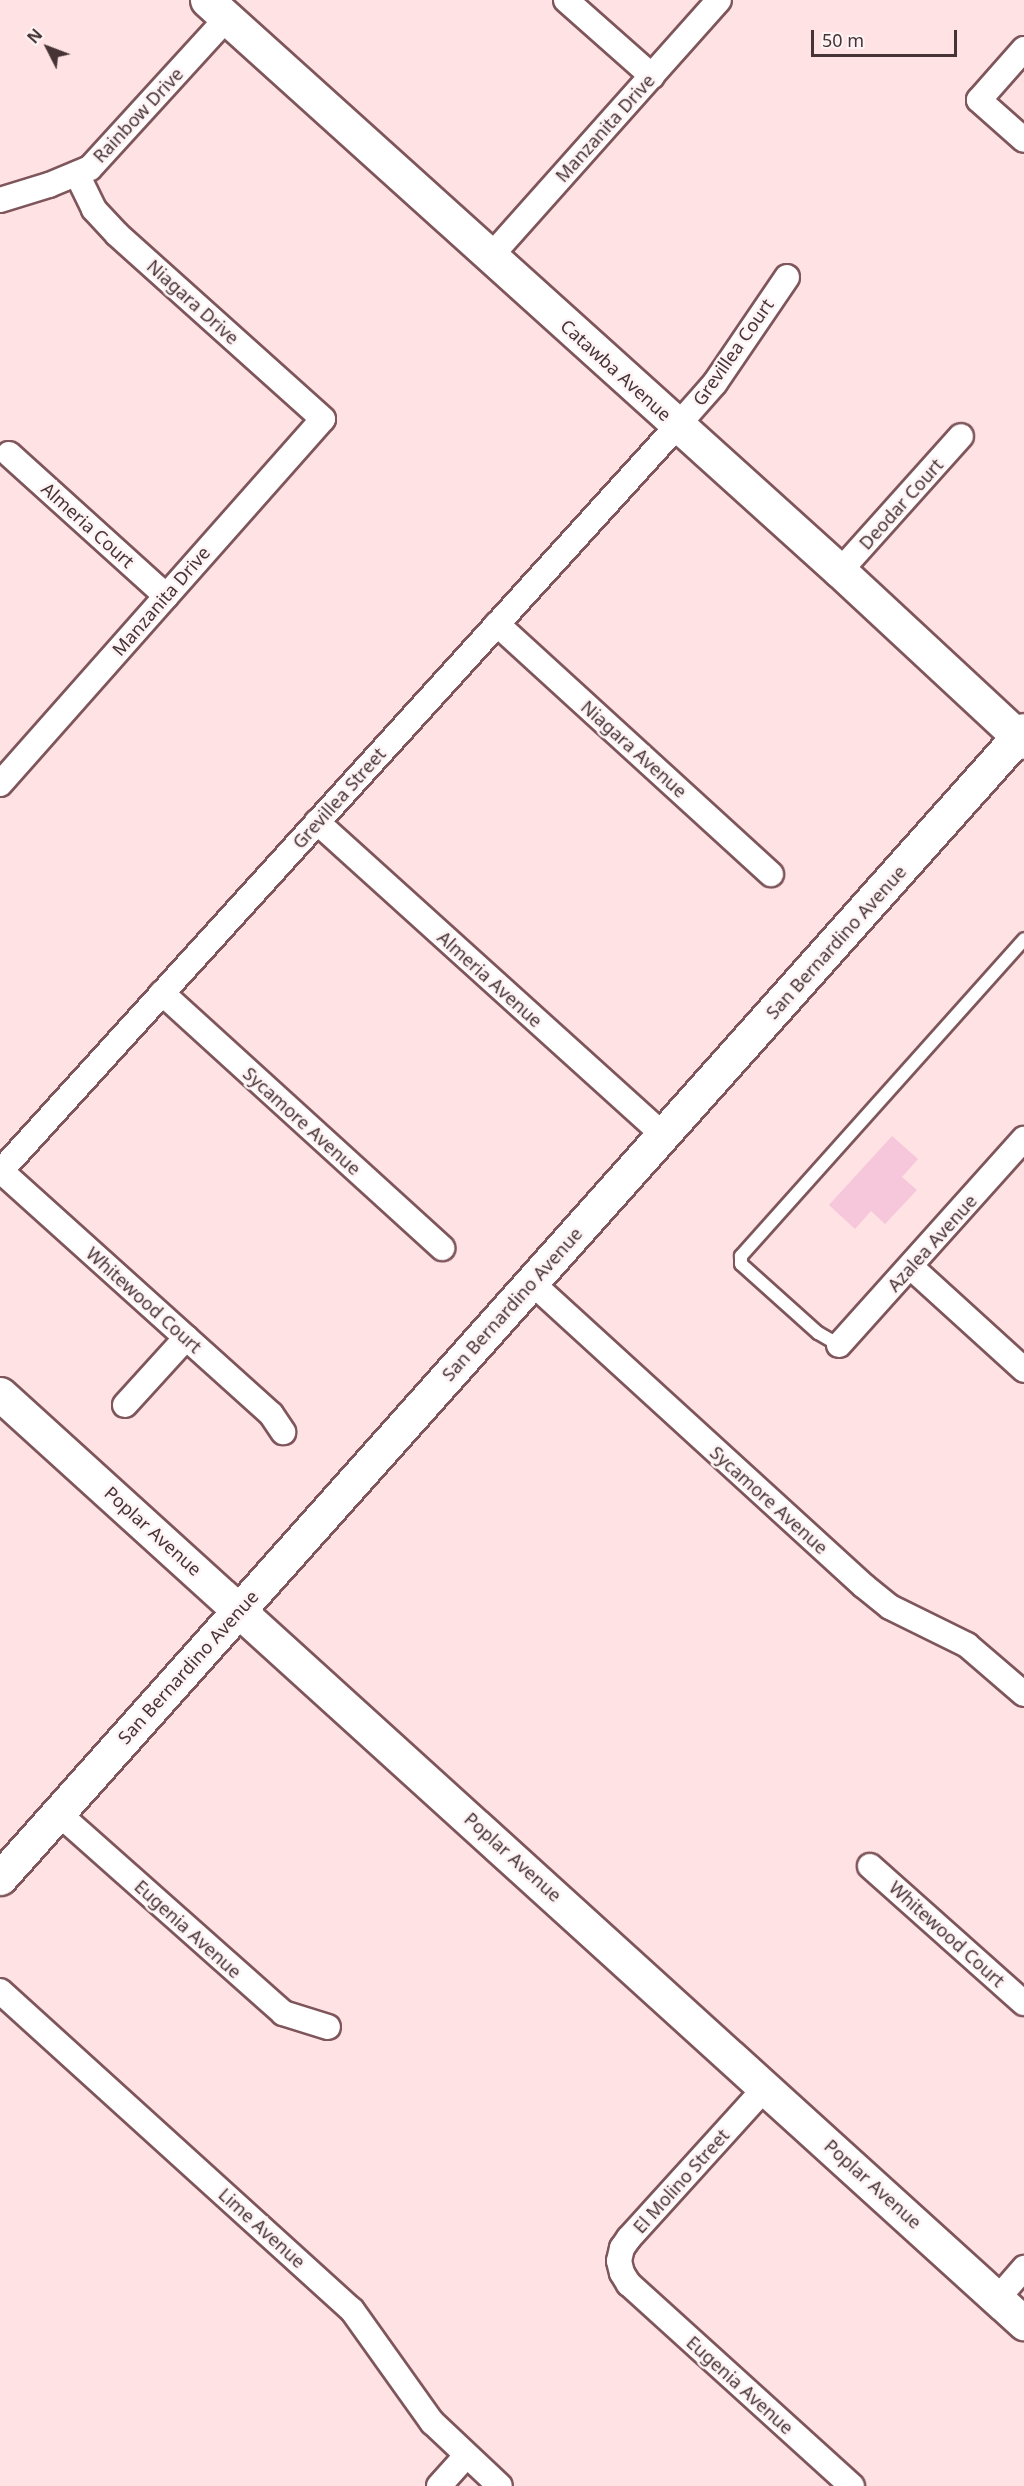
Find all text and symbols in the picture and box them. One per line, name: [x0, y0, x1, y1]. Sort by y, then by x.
north arrow: [18, 18, 78, 78]
scale bar: [814, 18, 960, 56]
text: N: [22, 24, 47, 48]
text: 50 m: [822, 28, 864, 52]
street label: Rainbow Drive: [88, 63, 188, 167]
street label: Manzanita Drive: [551, 70, 659, 186]
street label: Niagara Drive: [143, 255, 243, 349]
street label: Grevillea Court: [688, 294, 778, 410]
street label: Catawba Avenue: [556, 315, 676, 425]
street label: Deodar Court: [855, 454, 947, 554]
street label: Almeria Court: [37, 478, 139, 572]
street label: Manzanita Drive: [108, 542, 214, 660]
street label: Niagara Avenue: [577, 696, 691, 802]
street label: Grevillea Street: [288, 743, 390, 853]
street label: San Bernardino Avenue: [761, 861, 911, 1023]
street label: Almeria Avenue: [433, 926, 547, 1032]
street label: Sycamore Avenue: [239, 1063, 365, 1179]
street label: Azalea Avenue: [883, 1190, 981, 1296]
street label: San Bernardino Avenue: [437, 1223, 587, 1385]
street label: Whitewood Court: [82, 1243, 206, 1357]
street label: Sycamore Avenue: [706, 1442, 832, 1558]
street label: Poplar Avenue: [100, 1482, 206, 1580]
street label: San Bernardino Avenue: [113, 1586, 263, 1748]
street label: Poplar Avenue: [460, 1808, 566, 1906]
street label: Eugenia Avenue: [130, 1875, 246, 1983]
street label: Whitewood Court: [885, 1877, 1009, 1991]
street label: El Molino Street: [629, 2124, 733, 2238]
street label: Poplar Avenue: [820, 2135, 926, 2233]
street label: Lime Avenue: [214, 2184, 310, 2272]
street label: Eugenia Avenue: [682, 2331, 798, 2439]

